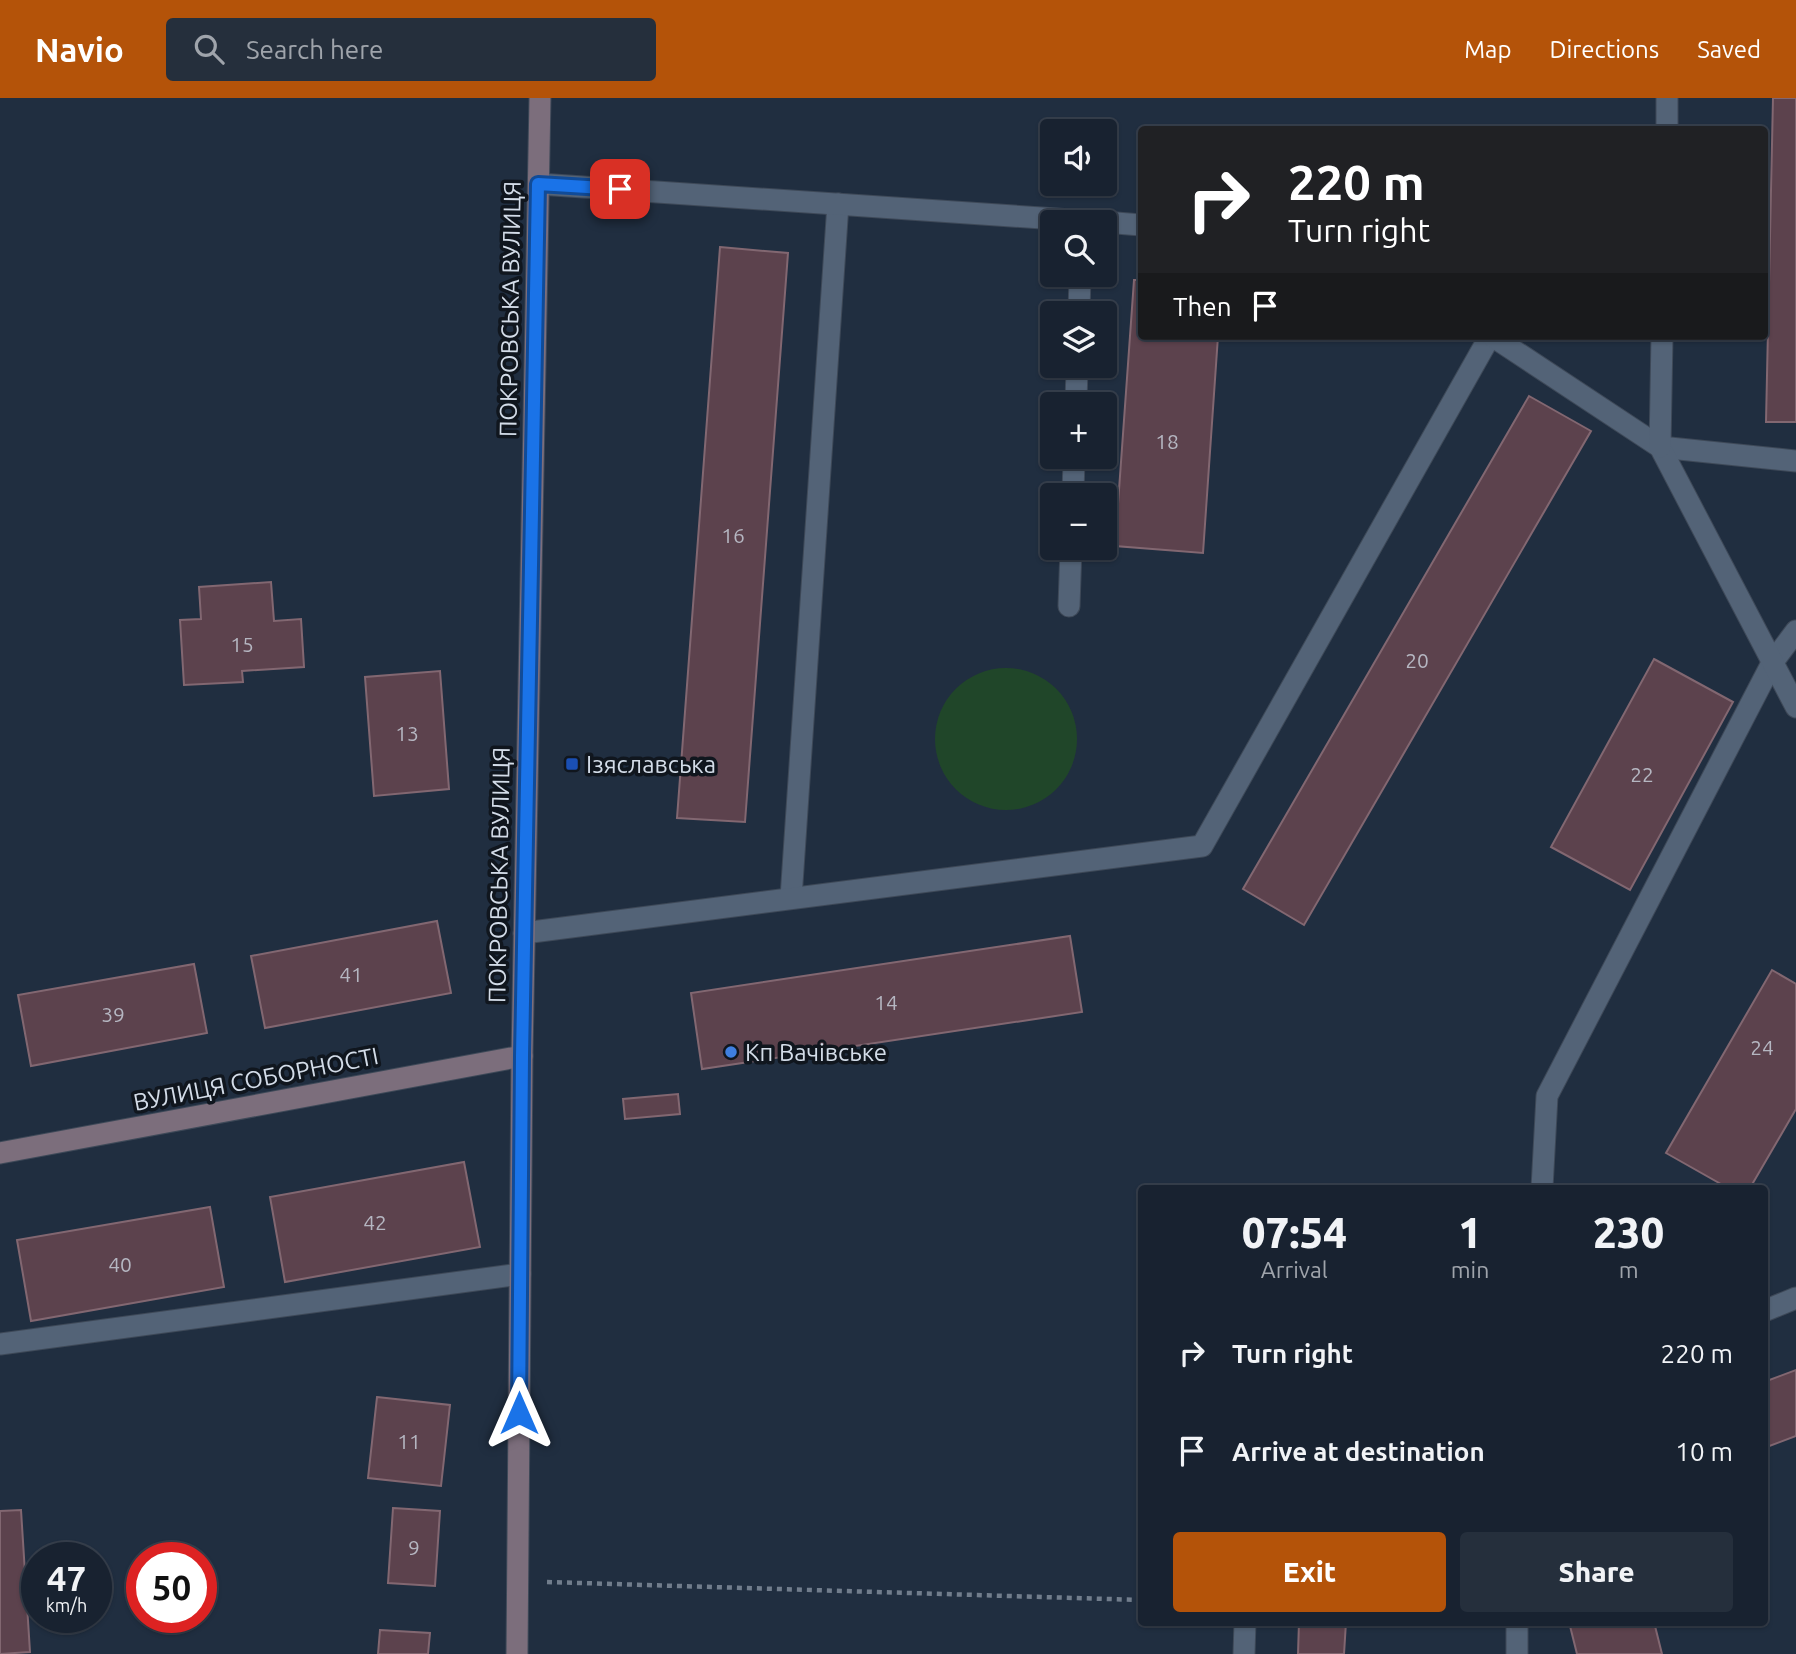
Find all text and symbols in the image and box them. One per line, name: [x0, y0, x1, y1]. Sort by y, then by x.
search box: [166, 18, 656, 81]
icon: search: [190, 30, 228, 68]
text: Navio: [35, 31, 124, 68]
text: Search here: [246, 35, 383, 64]
text: Map: [1464, 36, 1511, 63]
text: Directions: [1549, 36, 1659, 63]
text: Saved: [1697, 36, 1761, 63]
map controls: [1040, 119, 1117, 560]
button: sound: [1040, 119, 1117, 196]
icon: right: [1173, 154, 1264, 245]
text: 220 m: [1288, 154, 1425, 209]
pin: [590, 159, 650, 219]
icon: arrive: [601, 170, 639, 208]
street label: ПОКРОВСЬКА ВУЛИЦЯ: [494, 181, 526, 437]
button: search: [1040, 210, 1117, 287]
text: Turn right: [1288, 212, 1430, 248]
icon: arrive: [1246, 287, 1284, 325]
text: Then: [1173, 292, 1232, 321]
button: layers: [1040, 301, 1117, 378]
button: +: [1040, 392, 1117, 469]
house number: 18: [1155, 429, 1179, 453]
button: −: [1040, 483, 1117, 560]
house number: 16: [721, 523, 745, 547]
house number: 15: [230, 632, 254, 656]
house number: 20: [1405, 648, 1429, 672]
house number: 13: [395, 721, 419, 745]
street label: ПОКРОВСЬКА ВУЛИЦЯ: [483, 747, 515, 1003]
place label: Ізяславська: [586, 751, 716, 778]
marker: Ізяславська: [564, 756, 580, 772]
house number: 22: [1630, 762, 1654, 786]
house number: 41: [339, 962, 363, 986]
house number: 14: [874, 990, 898, 1014]
house number: 39: [101, 1002, 125, 1026]
house number: 24: [1750, 1035, 1774, 1059]
place label: Кп Вачівське: [745, 1039, 887, 1066]
street label: ВУЛИЦЯ СОБОРНОСТІ: [131, 1042, 381, 1116]
marker: Кп Вачівське: [723, 1044, 739, 1060]
text: 07:54: [1242, 1209, 1347, 1256]
text: 1: [1458, 1209, 1482, 1256]
text: 230: [1593, 1209, 1664, 1256]
house number: 42: [363, 1210, 387, 1234]
house number: 40: [108, 1252, 132, 1276]
text: Arrival: [1261, 1257, 1328, 1282]
text: min: [1451, 1257, 1489, 1282]
text: m: [1619, 1257, 1639, 1282]
icon: right: [1173, 1334, 1211, 1372]
text: Turn right: [1232, 1339, 1353, 1368]
text: 220 m: [1661, 1339, 1733, 1368]
position arrow: [482, 1376, 556, 1450]
house number: 11: [397, 1429, 421, 1453]
icon: arrive: [1173, 1432, 1211, 1470]
text: Arrive at destination: [1232, 1437, 1485, 1466]
text: 10 m: [1675, 1437, 1733, 1466]
button: Exit: [1173, 1532, 1446, 1612]
button: Share: [1460, 1532, 1733, 1612]
house number: 9: [408, 1535, 420, 1559]
speed limit sign: 50: [126, 1542, 217, 1633]
text: 47: [47, 1558, 86, 1598]
text: km/h: [46, 1595, 87, 1615]

